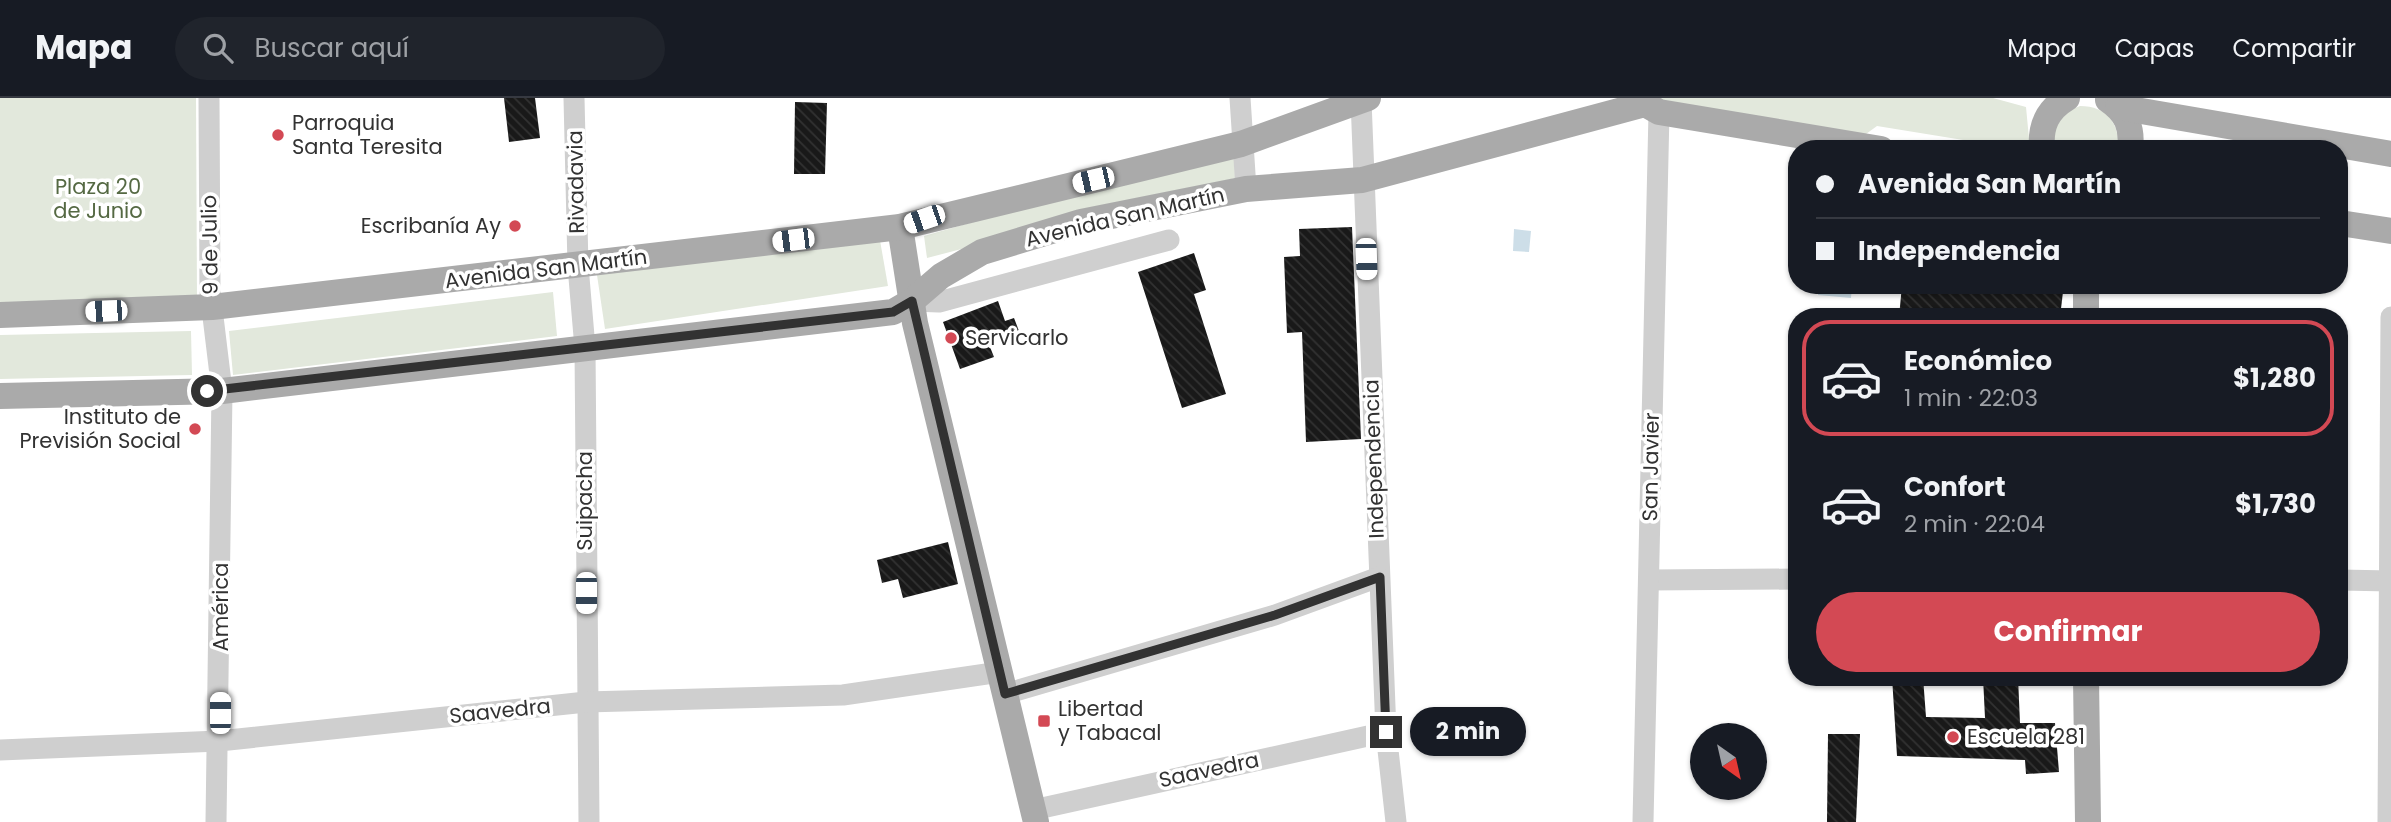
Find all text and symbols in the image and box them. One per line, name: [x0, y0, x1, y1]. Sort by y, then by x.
search box: [175, 17, 665, 80]
text: Mapa: [35, 24, 133, 71]
icon: search: [199, 29, 237, 67]
text: Buscar aquí: [255, 30, 409, 66]
text: Mapa: [2007, 32, 2077, 65]
text: Capas: [2115, 32, 2194, 65]
text: Compartir: [2232, 32, 2356, 65]
place label: Parroquia Santa Teresita: [292, 108, 443, 161]
marker: Parroquia Santa Teresita: [270, 127, 286, 143]
street label: Rivadavia: [560, 130, 591, 234]
car: [1071, 165, 1116, 195]
text: Avenida San Martín: [1858, 166, 2121, 202]
park label: Plaza 20 de Junio: [53, 172, 143, 225]
street label: Avenida San Martín: [1022, 179, 1227, 254]
street label: 9 de Julio: [194, 195, 225, 295]
car: [901, 202, 948, 236]
place label: Escribanía Ay: [361, 211, 501, 240]
marker: Escribanía Ay: [507, 218, 523, 234]
car: [771, 227, 816, 253]
text: Independencia: [1858, 233, 2060, 269]
car: [1355, 238, 1378, 280]
street label: Avenida San Martín: [443, 242, 649, 295]
car: [85, 300, 128, 322]
place label: Servicarlo: [965, 323, 1069, 352]
marker: Servicarlo: [943, 330, 959, 346]
text: Económico: [1904, 343, 2052, 379]
icon: car: [1820, 347, 1883, 410]
text: $1,280: [2233, 360, 2316, 396]
route start: [191, 375, 223, 407]
street label: Independencia: [1356, 379, 1391, 539]
text: 1 min · 22:03: [1904, 382, 2038, 414]
place label: Instituto de Previsión Social: [19, 402, 181, 455]
street label: San Javier: [1635, 412, 1666, 522]
marker: Instituto de Previsión Social: [187, 421, 203, 437]
street label: Suipacha: [570, 451, 599, 551]
text: Confort: [1904, 469, 2006, 505]
icon: car: [1820, 473, 1883, 536]
text: $1,730: [2235, 486, 2316, 522]
text: 2 min · 22:04: [1904, 508, 2045, 540]
street label: América: [206, 563, 235, 651]
car: [576, 572, 597, 614]
button: Confirmar: [1816, 592, 2320, 672]
street label: Saavedra: [448, 691, 552, 730]
car: [210, 692, 231, 734]
place label: Libertad y Tabacal: [1058, 694, 1162, 747]
callout: 2 min: [1410, 708, 1526, 756]
marker: Libertad y Tabacal: [1036, 713, 1052, 729]
text: 2 min: [1436, 715, 1500, 747]
route end: [1370, 716, 1402, 748]
place label: Escuela 281: [1967, 722, 2085, 751]
north arrow: [1690, 723, 1768, 800]
map controls: [1690, 723, 1767, 800]
marker: Escuela 281: [1945, 729, 1961, 745]
street label: Saavedra: [1156, 745, 1262, 794]

